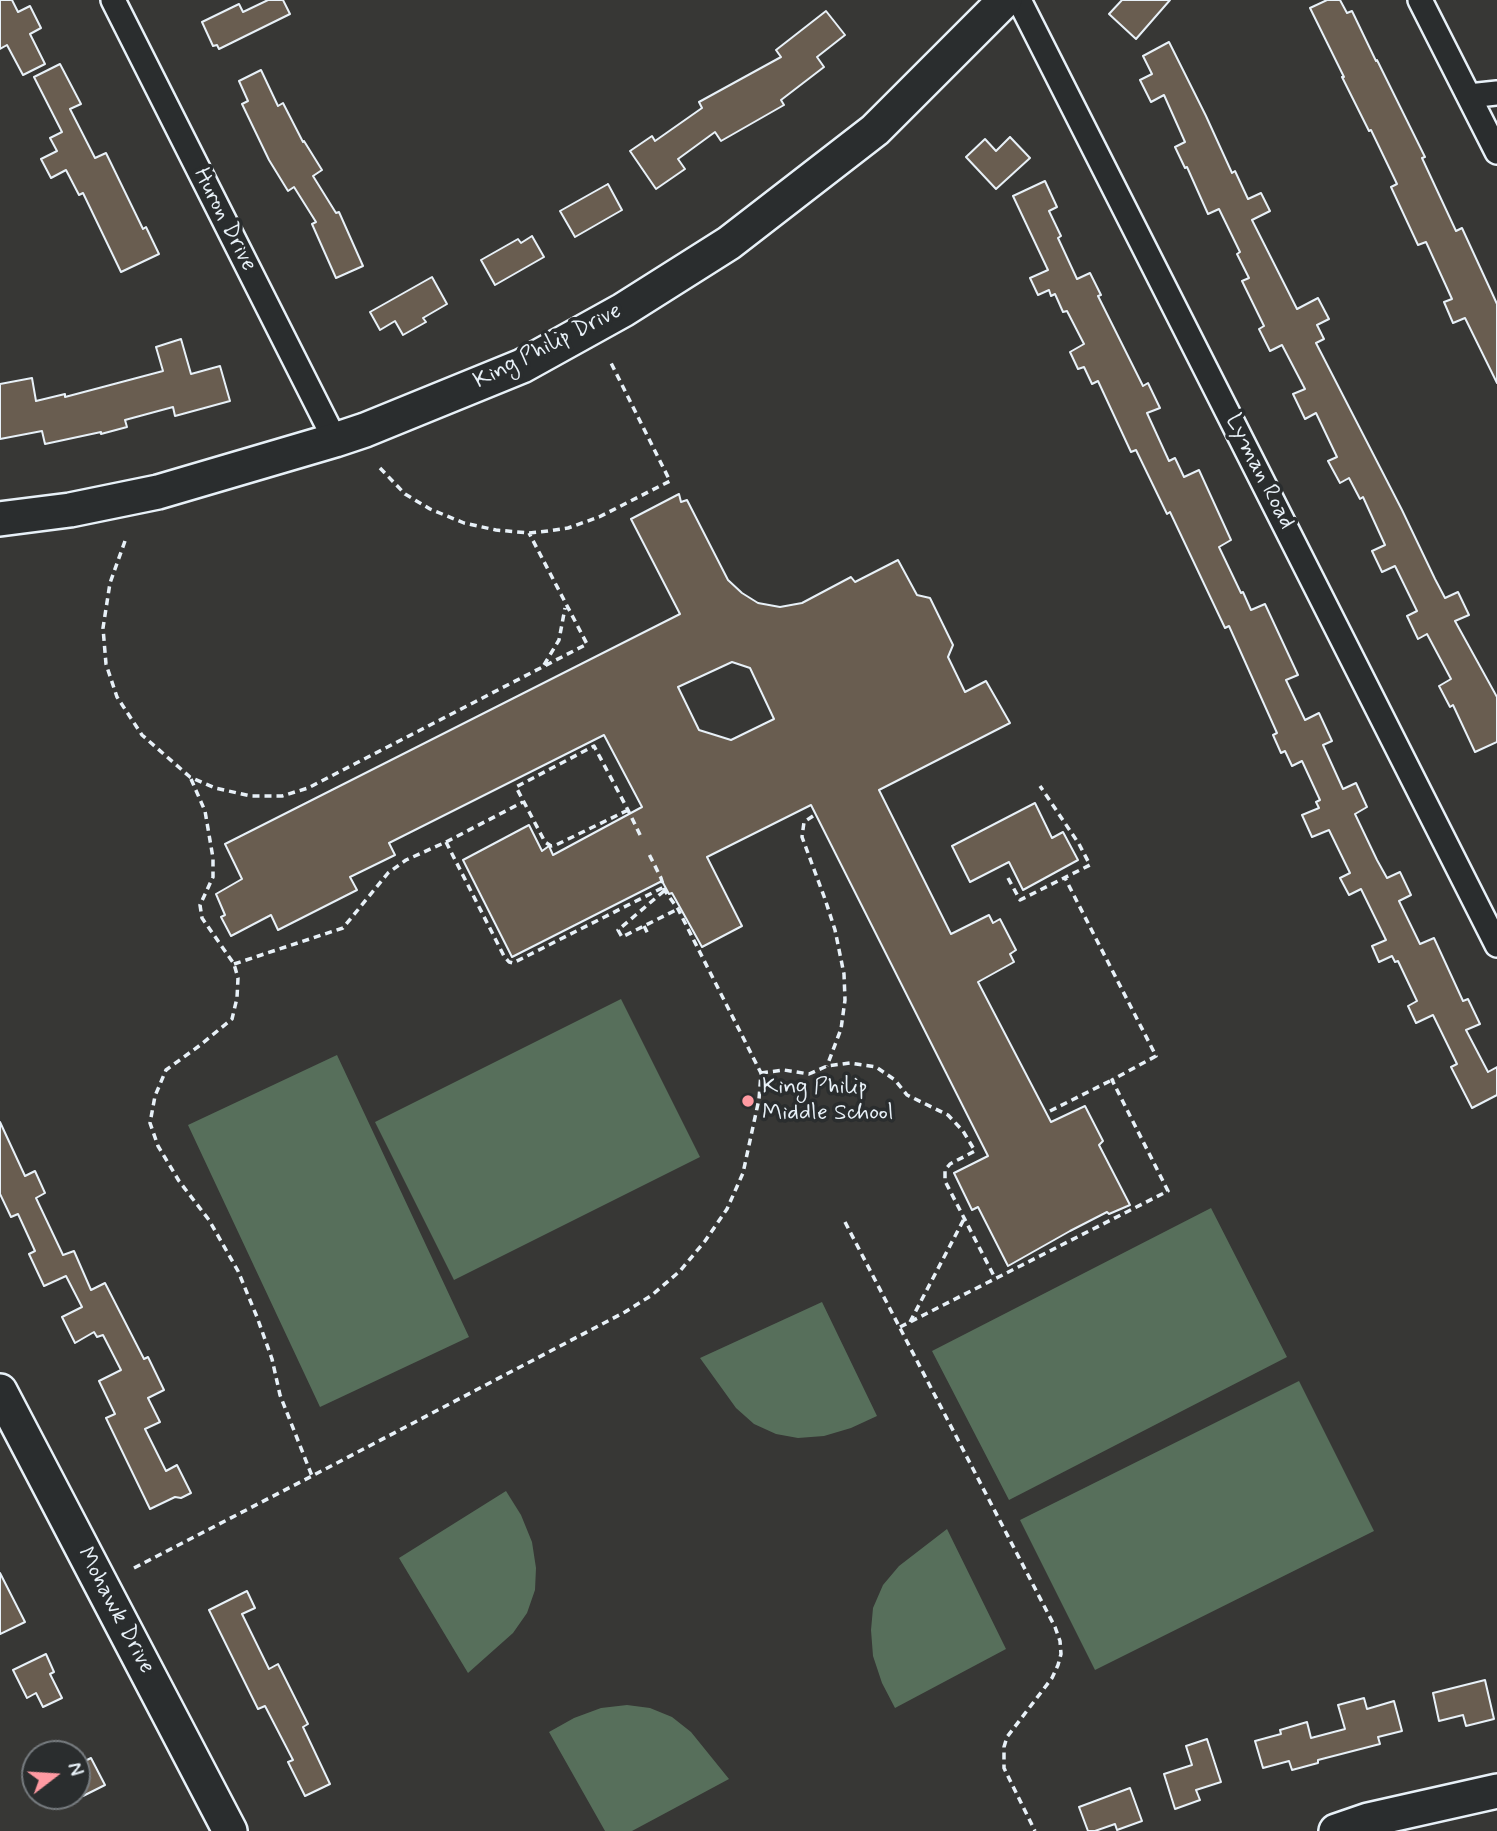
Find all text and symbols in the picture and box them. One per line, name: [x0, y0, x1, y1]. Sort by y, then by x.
street label: Huron Drive: [186, 164, 262, 276]
street label: King Philip Drive: [469, 298, 627, 396]
street label: Lyman Road: [1218, 410, 1300, 534]
place label: King Philip Middle School: [762, 1074, 893, 1128]
marker: King Philip Middle School: [740, 1093, 756, 1109]
street label: Mohawk Drive: [70, 1543, 160, 1679]
north arrow: [21, 1740, 91, 1810]
text: N: [61, 1760, 88, 1779]

